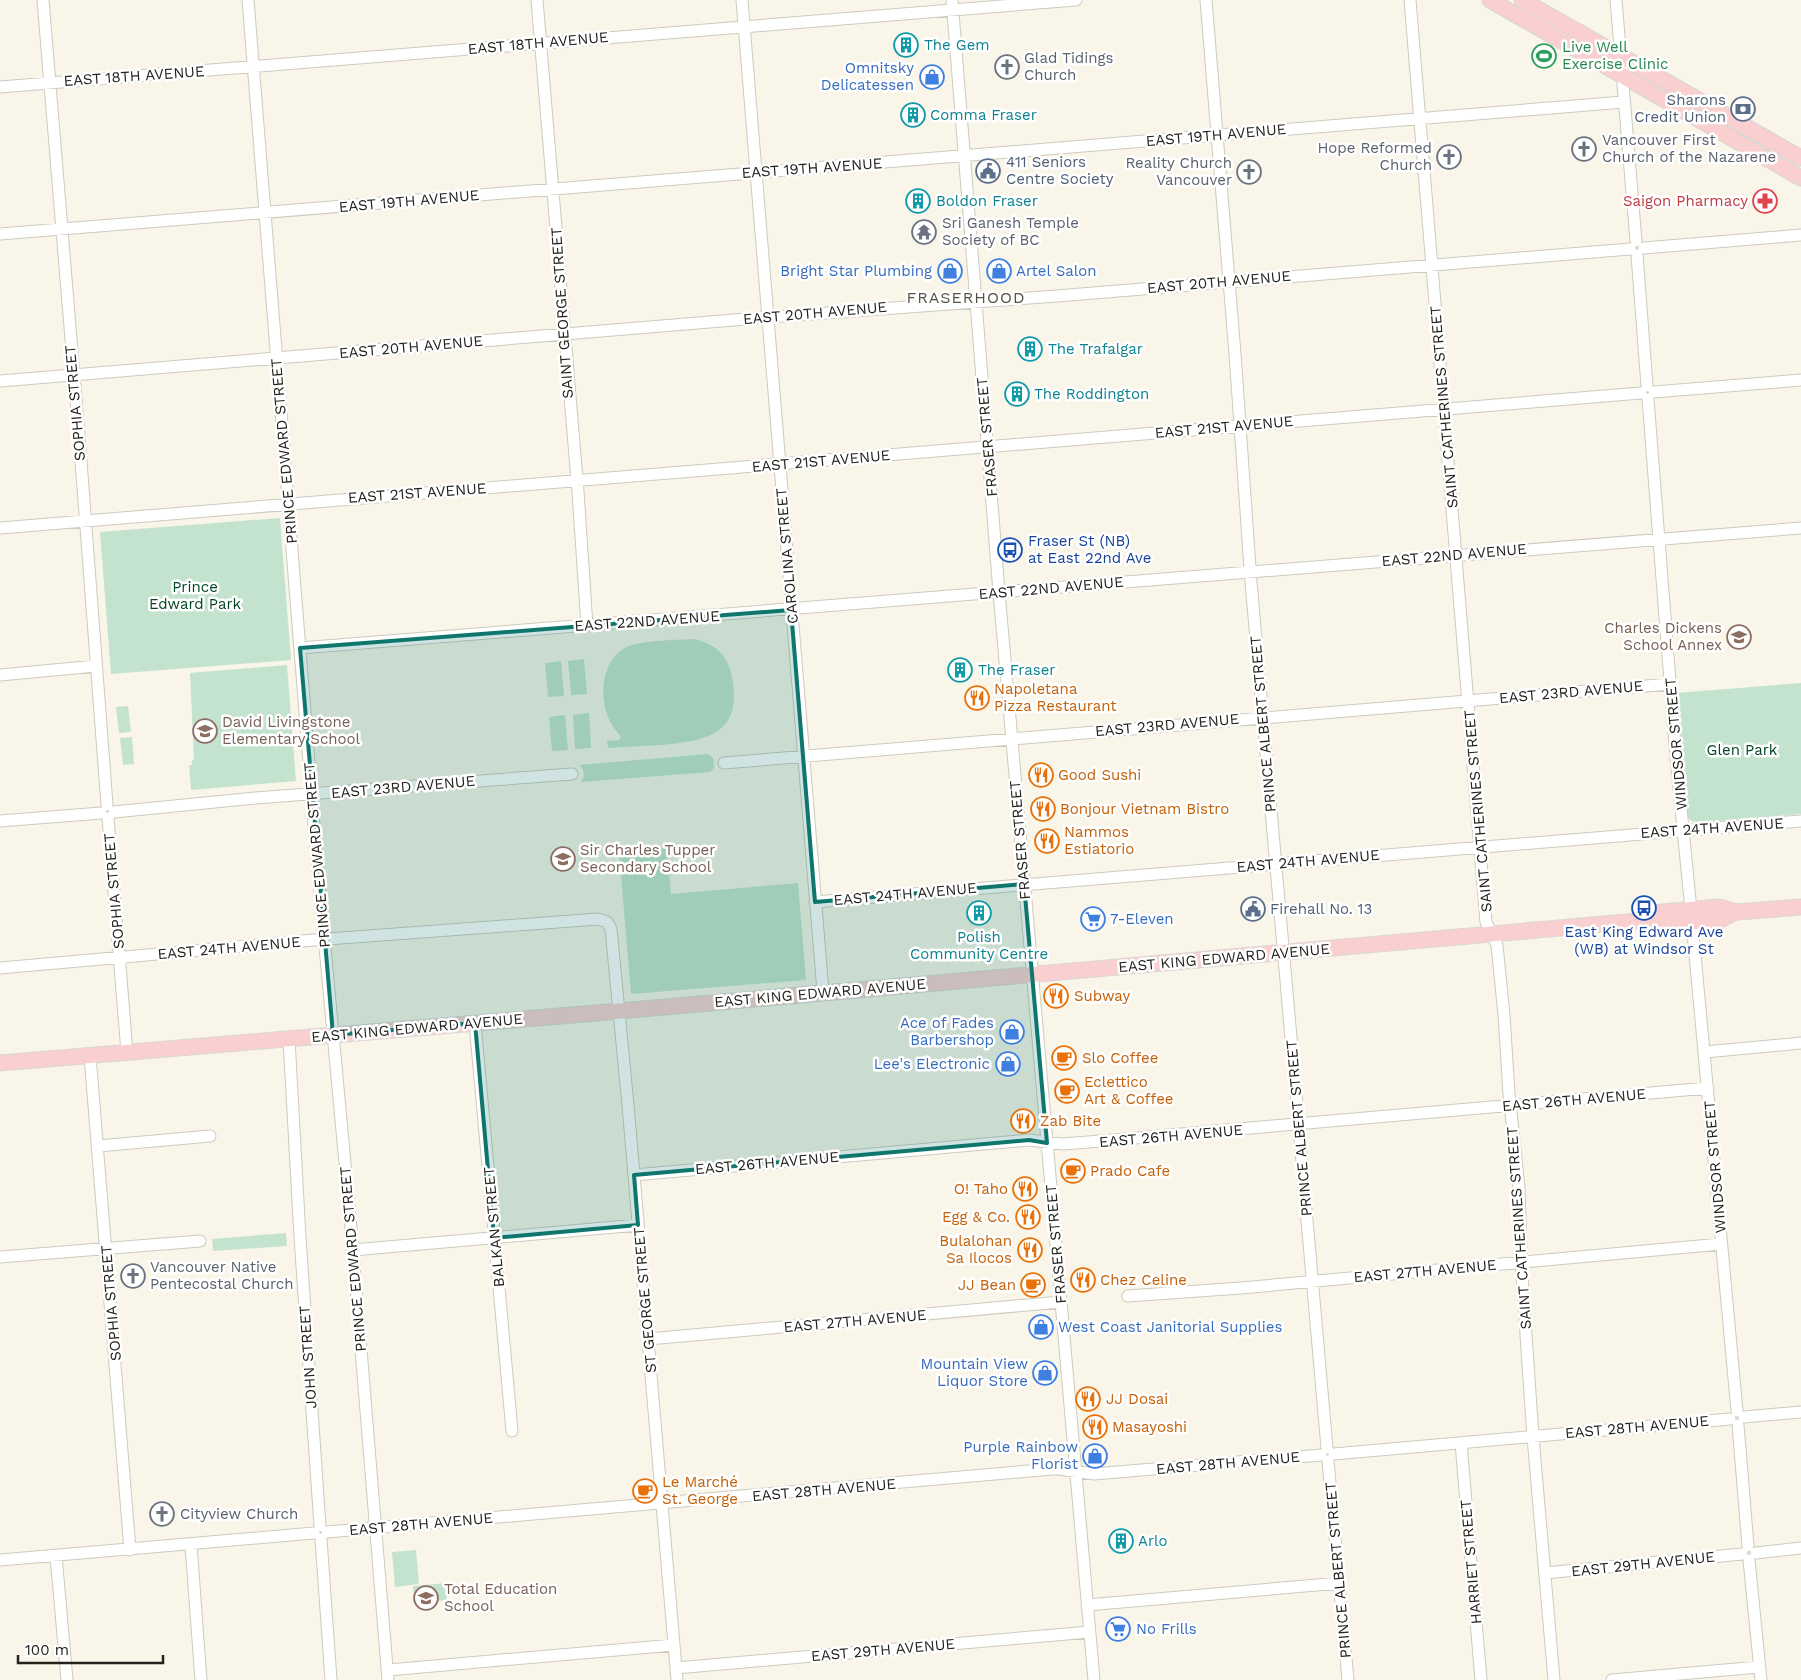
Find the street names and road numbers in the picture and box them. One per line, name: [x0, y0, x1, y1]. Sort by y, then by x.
street label: EAST 18TH AVENUE: [467, 28, 609, 58]
street label: EAST 18TH AVENUE: [63, 62, 205, 90]
street label: EAST 19TH AVENUE: [1145, 120, 1287, 150]
street label: EAST 19TH AVENUE: [741, 154, 883, 182]
street label: EAST 19TH AVENUE: [338, 186, 480, 216]
street label: SAINT GEORGE STREET: [547, 227, 577, 399]
street label: EAST 20TH AVENUE: [1146, 267, 1292, 297]
street label: EAST 20TH AVENUE: [742, 298, 888, 328]
street label: SAINT CATHERINES STREET: [1426, 305, 1462, 509]
street label: EAST 20TH AVENUE: [338, 332, 484, 362]
street label: SOPHIA STREET: [61, 344, 89, 462]
street label: PRINCE EDWARD STREET: [267, 358, 301, 544]
street label: FRASER STREET: [973, 377, 1001, 497]
street label: EAST 21ST AVENUE: [1154, 412, 1294, 442]
street label: EAST 21ST AVENUE: [751, 446, 891, 476]
street label: EAST 21ST AVENUE: [347, 479, 487, 507]
street label: CAROLINA STREET: [772, 487, 802, 625]
street label: EAST 22ND AVENUE: [1381, 540, 1527, 570]
street label: EAST 22ND AVENUE: [978, 573, 1124, 603]
street label: EAST 22ND AVENUE: [574, 607, 720, 635]
street label: PRINCE ALBERT STREET: [1246, 635, 1280, 813]
street label: EAST 23RD AVENUE: [1498, 677, 1644, 707]
street label: WINDSOR STREET: [1661, 677, 1691, 811]
street label: SAINT CATHERINES STREET: [1460, 709, 1496, 913]
street label: EAST 23RD AVENUE: [1094, 710, 1240, 740]
street label: PRINCE EDWARD STREET: [300, 762, 334, 948]
street label: EAST 23RD AVENUE: [330, 772, 476, 802]
street label: FRASER STREET: [1006, 780, 1034, 900]
street label: EAST 24TH AVENUE: [1640, 814, 1784, 842]
street label: SOPHIA STREET: [100, 832, 128, 950]
street label: EAST 24TH AVENUE: [1236, 846, 1380, 876]
street label: EAST 24TH AVENUE: [833, 879, 977, 909]
street label: EAST 24TH AVENUE: [157, 933, 301, 963]
street label: EAST KING EDWARD AVENUE: [1117, 940, 1331, 976]
street label: EAST KING EDWARD AVENUE: [713, 975, 927, 1011]
street label: EAST KING EDWARD AVENUE: [310, 1010, 524, 1046]
street label: PRINCE ALBERT STREET: [1282, 1039, 1316, 1217]
street label: EAST 26TH AVENUE: [1501, 1085, 1647, 1115]
street label: WINDSOR STREET: [1700, 1100, 1730, 1234]
street label: EAST 26TH AVENUE: [1098, 1121, 1244, 1151]
street label: SAINT CATHERINES STREET: [1503, 1126, 1535, 1330]
street label: EAST 26TH AVENUE: [694, 1148, 840, 1178]
street label: PRINCE EDWARD STREET: [336, 1166, 370, 1352]
street label: BALKAN STREET: [480, 1166, 508, 1288]
street label: FRASER STREET: [1042, 1184, 1070, 1304]
street label: ST GEORGE STREET: [630, 1226, 660, 1374]
street label: SOPHIA STREET: [97, 1244, 125, 1362]
street label: EAST 27TH AVENUE: [1353, 1256, 1497, 1286]
street label: JOHN STREET: [295, 1305, 321, 1409]
street label: EAST 27TH AVENUE: [783, 1306, 927, 1336]
street label: EAST 28TH AVENUE: [1564, 1412, 1710, 1442]
street label: EAST 28TH AVENUE: [1155, 1448, 1301, 1478]
street label: EAST 28TH AVENUE: [751, 1475, 897, 1505]
street label: PRINCE ALBERT STREET: [1321, 1481, 1355, 1659]
street label: HARRIET STREET: [1457, 1499, 1485, 1625]
street label: EAST 28TH AVENUE: [348, 1509, 494, 1539]
street label: EAST 29TH AVENUE: [1570, 1548, 1716, 1580]
street label: EAST 29TH AVENUE: [810, 1635, 956, 1665]

